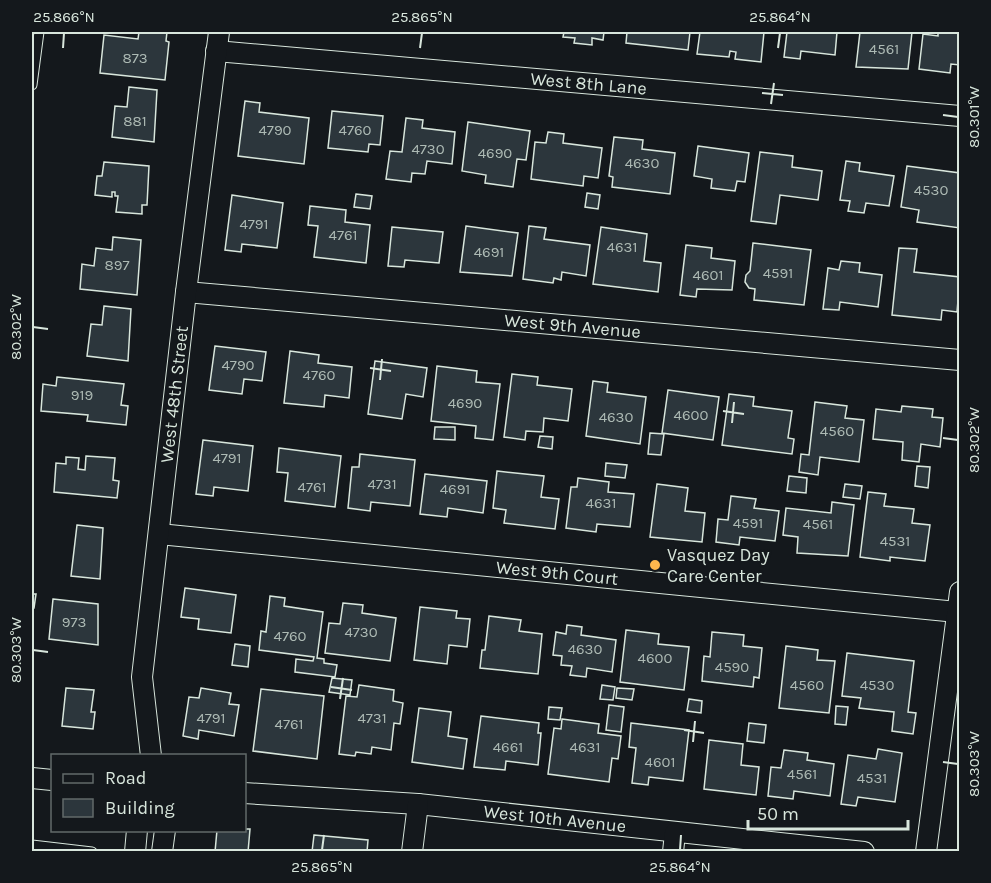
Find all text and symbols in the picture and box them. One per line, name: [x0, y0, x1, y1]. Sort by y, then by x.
text: 25.866°N: [33, 8, 95, 26]
text: 25.865°N: [391, 8, 453, 26]
text: 25.864°N: [749, 8, 811, 26]
house number: 4561: [869, 40, 899, 58]
house number: 873: [122, 49, 148, 67]
street label: West 8th Lane: [529, 68, 648, 100]
text: 80.301°W: [965, 85, 983, 148]
house number: 881: [123, 112, 147, 130]
house number: 4790: [258, 121, 292, 139]
house number: 4760: [339, 121, 372, 139]
house number: 4730: [411, 140, 445, 158]
house number: 4690: [478, 144, 512, 162]
house number: 4630: [625, 154, 659, 172]
house number: 4530: [914, 181, 948, 199]
house number: 4791: [239, 215, 269, 233]
house number: 4761: [329, 226, 357, 244]
house number: 4631: [607, 238, 637, 256]
house number: 4691: [474, 243, 504, 261]
house number: 897: [105, 256, 129, 274]
house number: 4591: [763, 264, 793, 282]
house number: 4601: [693, 266, 723, 284]
text: 80.302°W: [7, 294, 25, 360]
street label: West 9th Avenue: [503, 309, 642, 343]
street label: West 48th Street: [156, 324, 193, 464]
house number: 4790: [221, 356, 255, 374]
house number: 4760: [303, 366, 336, 384]
house number: 919: [71, 386, 93, 404]
house number: 4690: [448, 394, 482, 412]
house number: 4600: [674, 406, 708, 424]
text: 80.302°W: [965, 407, 983, 473]
house number: 4630: [599, 408, 633, 426]
house number: 4560: [820, 422, 854, 440]
house number: 4791: [212, 449, 242, 467]
house number: 4731: [367, 475, 397, 493]
house number: 4761: [298, 478, 326, 496]
house number: 4691: [440, 480, 470, 498]
house number: 4631: [586, 494, 616, 512]
house number: 4591: [733, 514, 763, 532]
house number: 4561: [803, 515, 833, 533]
house number: 4531: [880, 532, 910, 550]
place label: Vasquez Day Care Center: [667, 544, 770, 587]
street label: West 9th Court: [495, 556, 619, 590]
marker: Vasquez Day Care Center: [648, 558, 662, 572]
house number: 973: [62, 613, 86, 631]
text: 80.303°W: [7, 616, 25, 683]
house number: 4730: [344, 623, 378, 641]
house number: 4760: [274, 627, 307, 645]
house number: 4630: [568, 640, 602, 658]
house number: 4600: [638, 649, 672, 667]
house number: 4590: [715, 658, 749, 676]
house number: 4560: [790, 676, 824, 694]
house number: 4530: [860, 676, 894, 694]
house number: 4791: [196, 709, 226, 727]
house number: 4731: [357, 709, 387, 727]
house number: 4761: [275, 715, 303, 733]
text: 80.303°W: [965, 730, 983, 797]
house number: 4661: [493, 738, 523, 756]
house number: 4631: [570, 738, 600, 756]
house number: 4601: [645, 753, 675, 771]
legend: [51, 754, 246, 832]
house number: 4561: [787, 765, 817, 783]
text: Road: [105, 767, 146, 789]
house number: 4531: [857, 769, 887, 787]
scale bar: [748, 793, 908, 831]
text: Building: [105, 797, 175, 819]
street label: West 10th Avenue: [483, 800, 627, 837]
text: 50 m: [757, 803, 799, 825]
text: 25.865°N: [291, 858, 353, 876]
text: 25.864°N: [649, 858, 711, 876]

